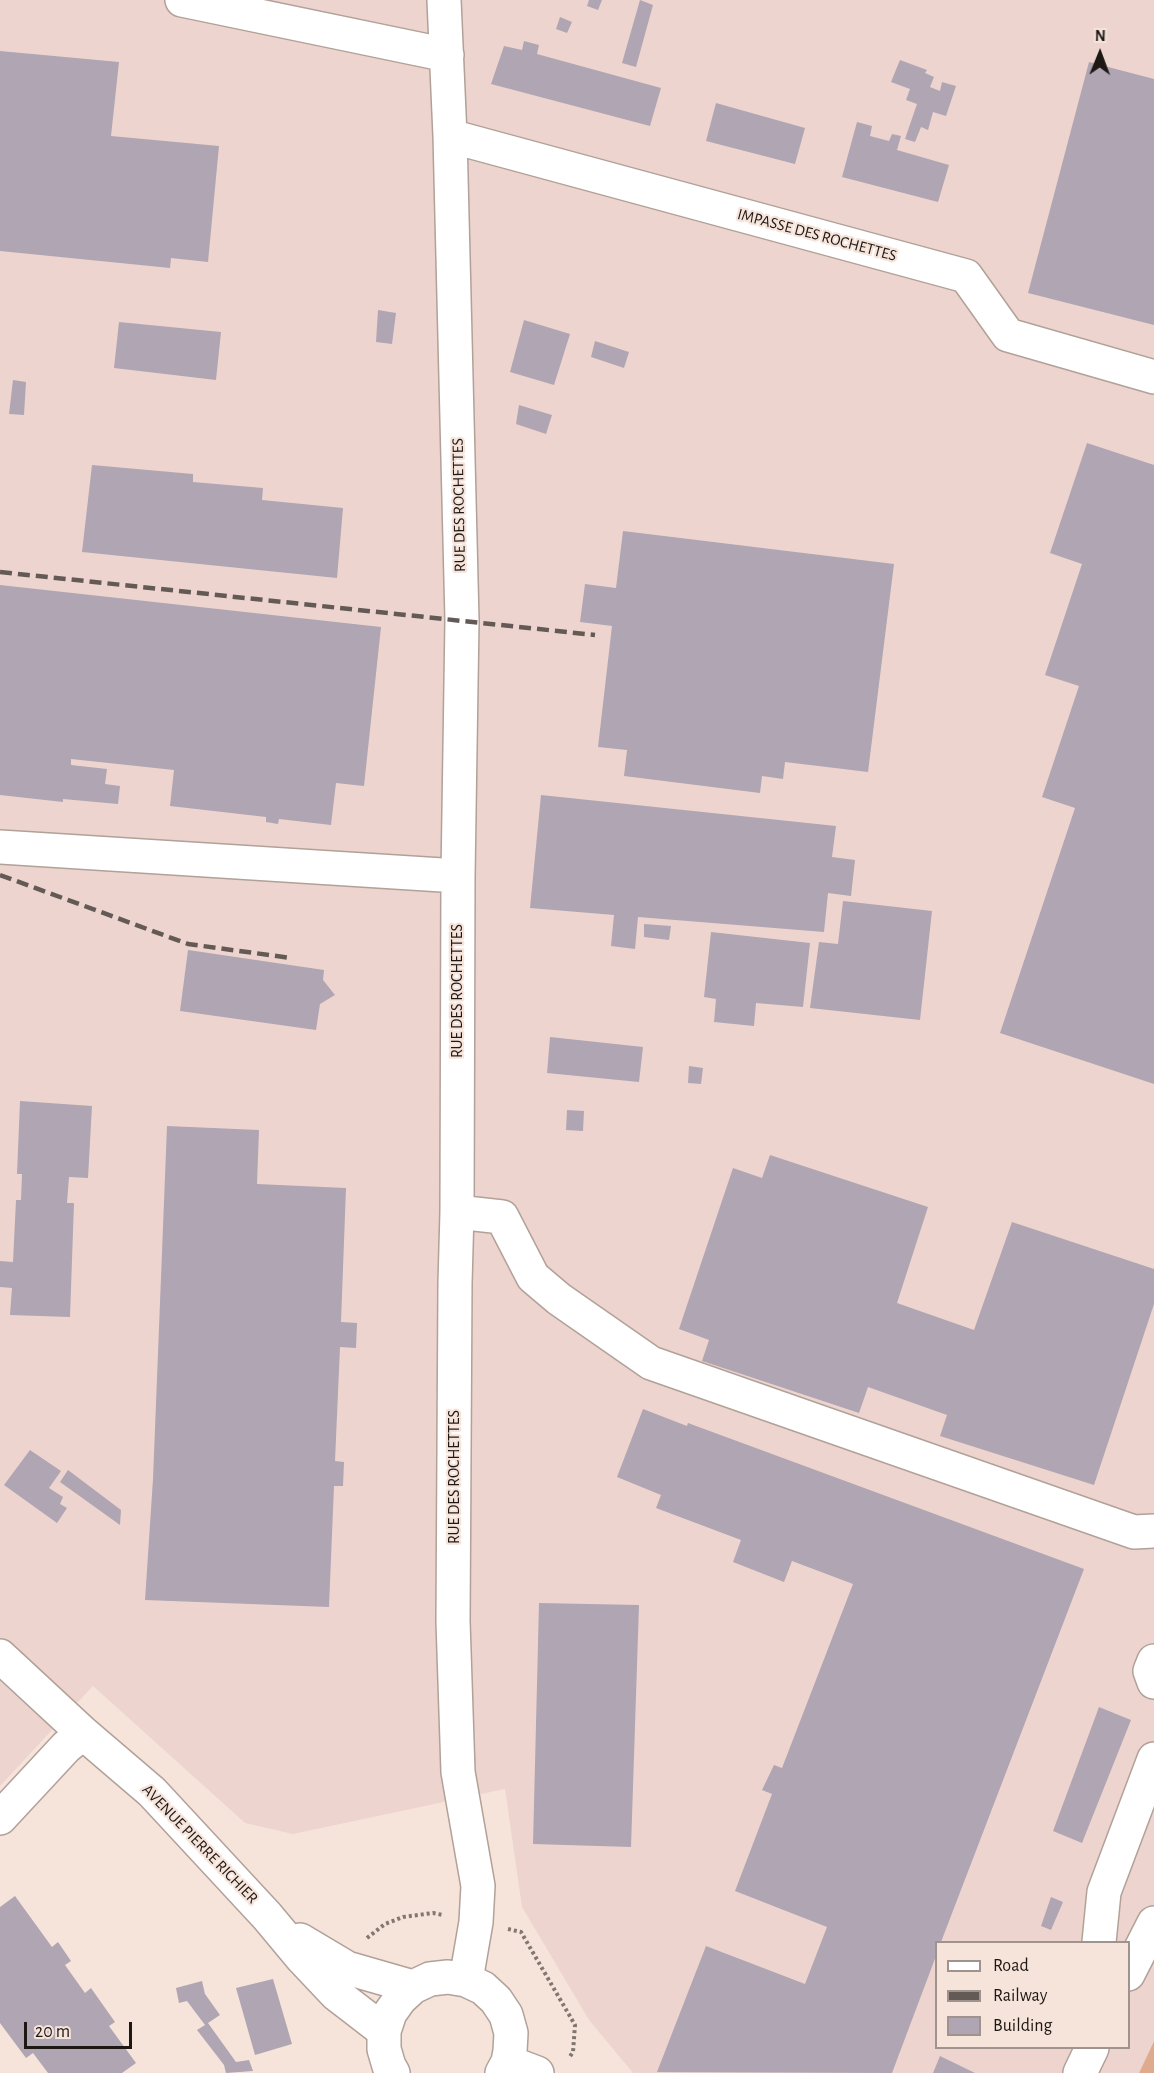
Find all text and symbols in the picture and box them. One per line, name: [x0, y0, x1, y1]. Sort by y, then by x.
north arrow: [1070, 24, 1130, 84]
text: N: [1095, 28, 1106, 44]
street label: IMPASSE DES ROCHETTES: [735, 204, 899, 266]
street label: RUE DES ROCHETTES: [448, 438, 470, 572]
street label: RUE DES ROCHETTES: [447, 924, 467, 1058]
street label: RUE DES ROCHETTES: [444, 1410, 464, 1544]
street label: AVENUE PIERRE RICHIER: [138, 1780, 262, 1908]
legend: [935, 1941, 1130, 2049]
text: Road: [993, 1957, 1029, 1975]
text: Railway: [993, 1987, 1047, 2005]
scale bar: [27, 2010, 135, 2048]
text: Building: [993, 2017, 1052, 2035]
text: 20 m: [35, 2023, 70, 2041]

